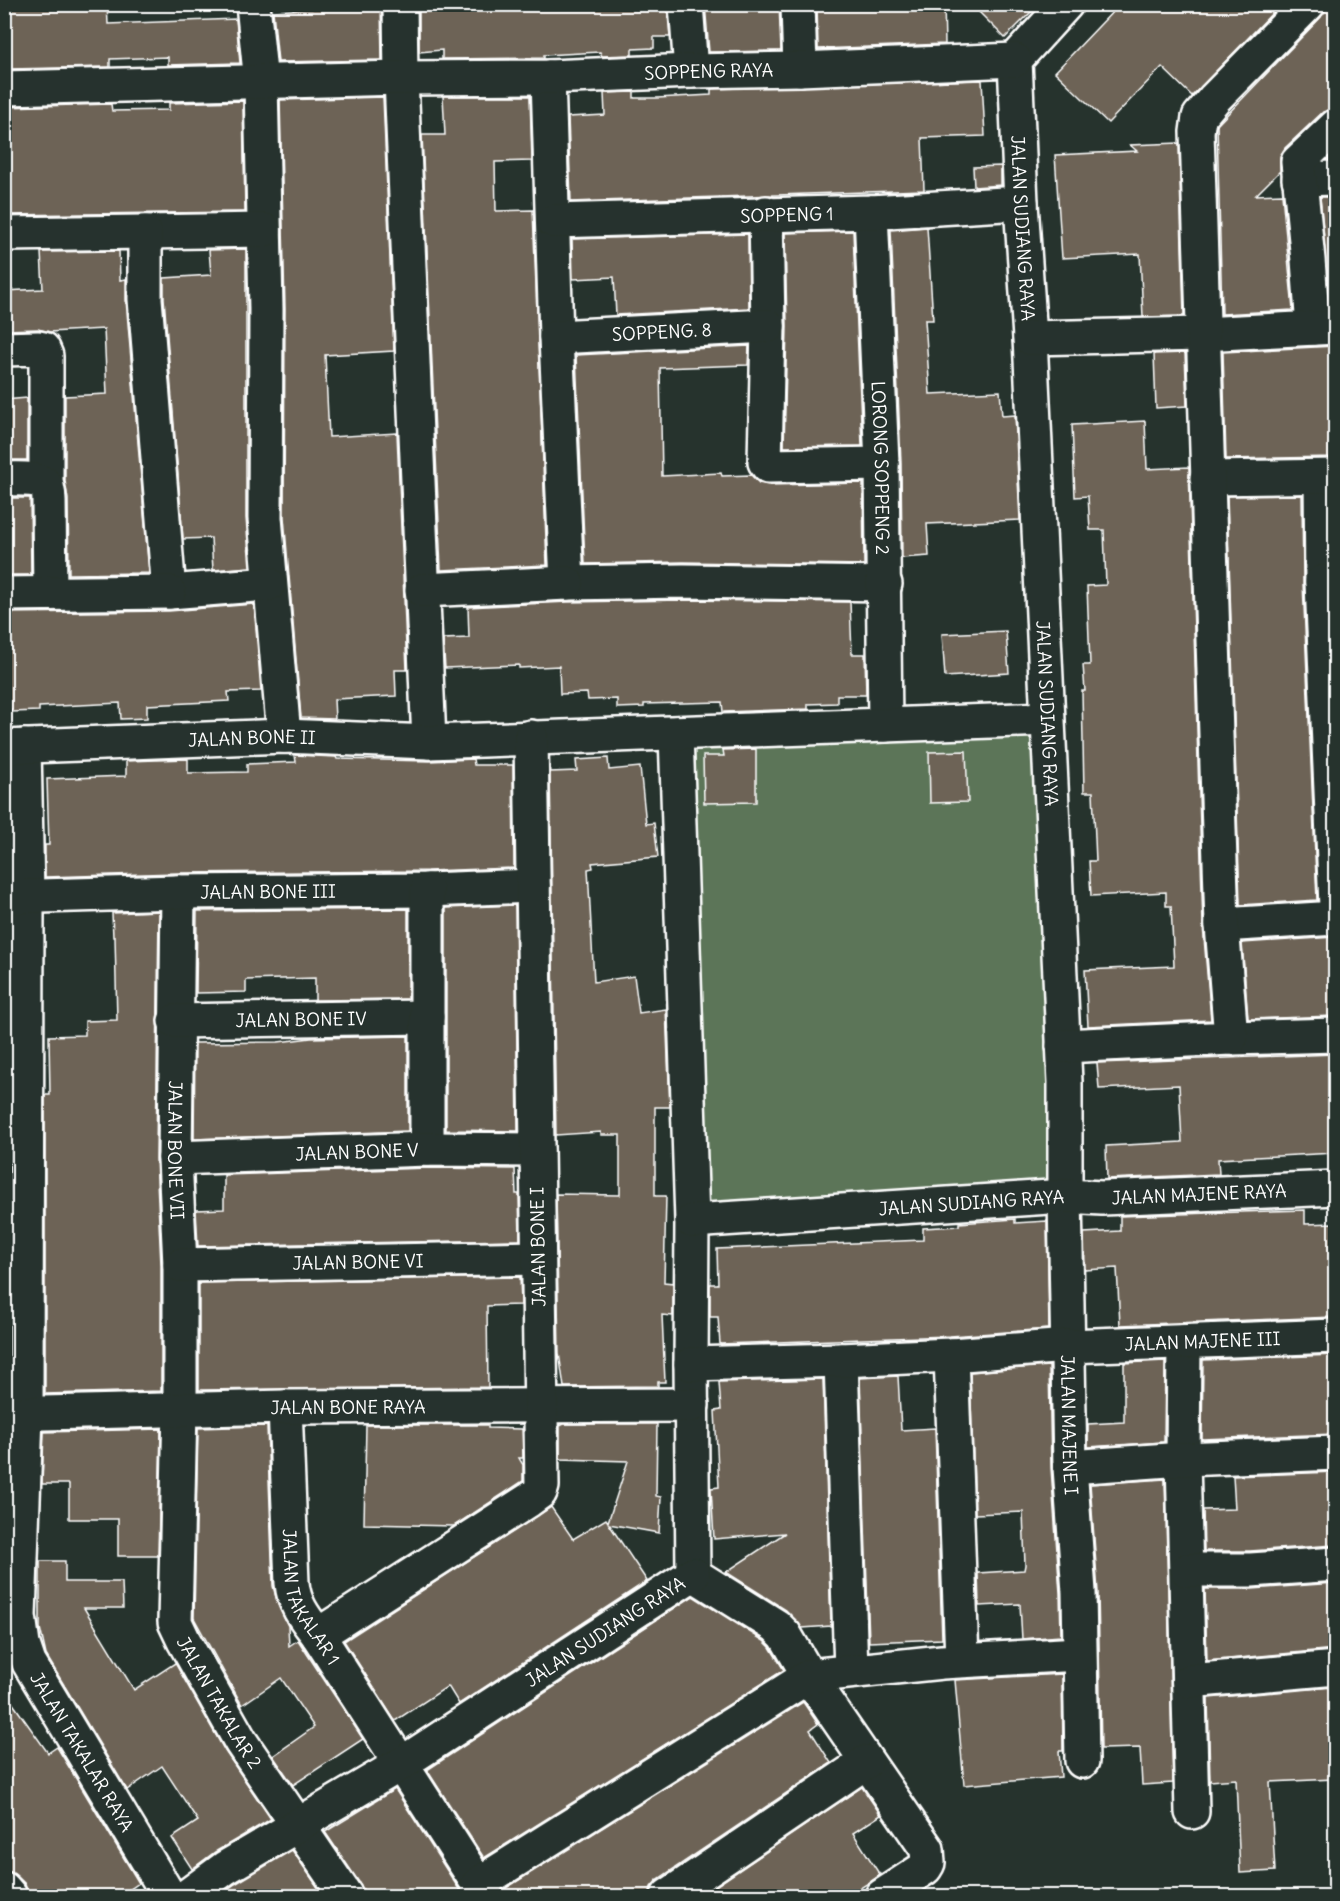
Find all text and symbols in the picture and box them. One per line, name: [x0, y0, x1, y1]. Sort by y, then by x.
street label: SOPPENG RAYA: [644, 58, 773, 84]
street label: JALAN SUDIANG RAYA: [1007, 135, 1040, 322]
street label: SOPPENG 1: [740, 202, 834, 227]
street label: SOPPENG. 8: [611, 317, 712, 346]
street label: LORONG SOPPENG 2: [867, 380, 895, 555]
street label: JALAN SUDIANG RAYA: [1032, 620, 1064, 807]
street label: JALAN BONE II: [188, 724, 316, 751]
street label: JALAN BONE III: [200, 879, 336, 903]
street label: JALAN BONE IV: [235, 1006, 367, 1032]
street label: JALAN BONE VII: [163, 1080, 189, 1220]
street label: JALAN BONE V: [295, 1138, 419, 1165]
street label: JALAN MAJENE RAYA: [1111, 1179, 1287, 1209]
street label: JALAN SUDIANG RAYA: [878, 1185, 1065, 1220]
street label: JALAN BONE I: [525, 1187, 551, 1307]
street label: JALAN BONE VI: [292, 1249, 424, 1274]
street label: JALAN MAJENE III: [1124, 1327, 1281, 1355]
street label: JALAN MAJENE I: [1056, 1355, 1083, 1496]
street label: JALAN BONE RAYA: [270, 1395, 426, 1419]
street label: JALAN TAKALAR 1: [278, 1528, 345, 1669]
street label: JALAN SUDIANG RAYA: [521, 1571, 689, 1692]
street label: JALAN TAKALAR 2: [172, 1632, 267, 1773]
street label: JALAN TAKALAR RAYA: [26, 1668, 139, 1836]

